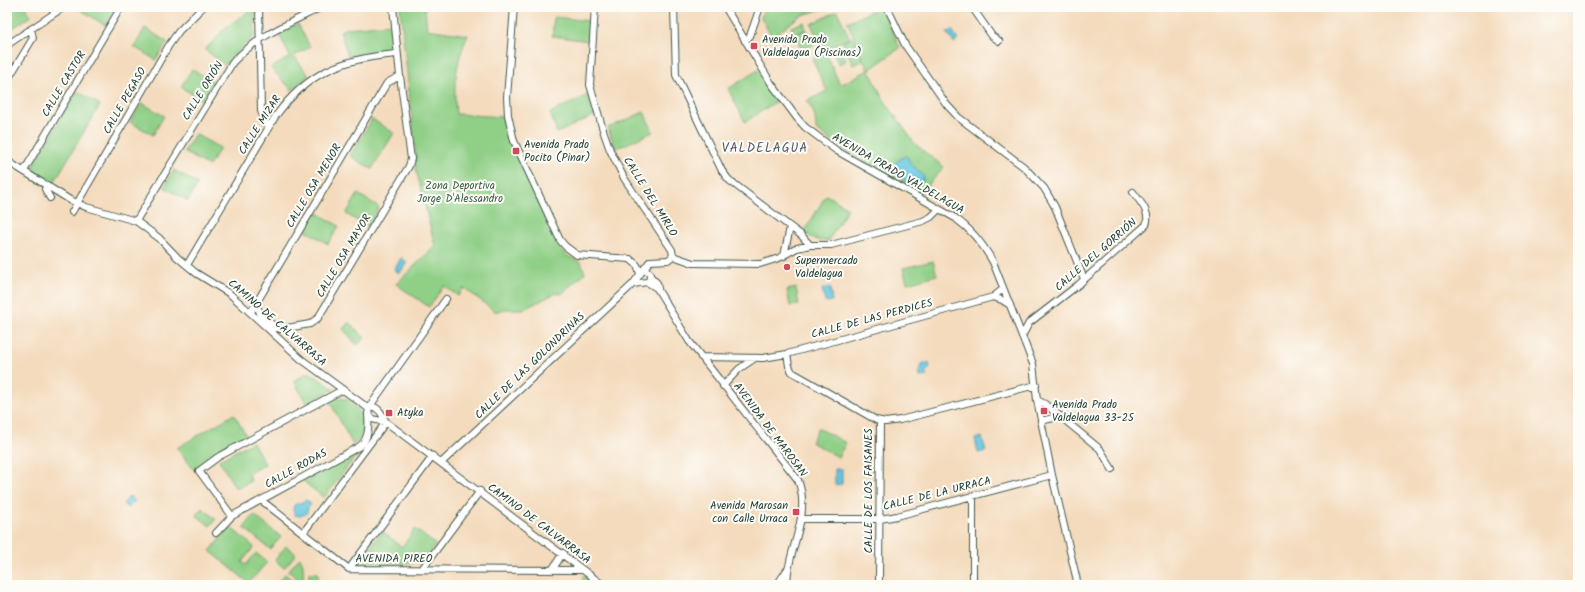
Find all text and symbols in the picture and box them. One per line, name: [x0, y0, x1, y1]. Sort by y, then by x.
place label: Avenida Prado Valdelagua (Piscinas): [762, 31, 861, 62]
marker: Avenida Prado Valdelagua (Piscinas): [749, 41, 759, 51]
street label: CALLE CASTOR: [37, 47, 91, 120]
street label: CALLE ORIÓN: [178, 57, 229, 124]
street label: CALLE PEGASO: [99, 64, 152, 138]
street label: CALLE MIZAR: [234, 91, 286, 158]
street label: AVENIDA PRADO VALDELAGUA: [828, 129, 968, 219]
place label: Avenida Prado Pocito (Pinar): [524, 136, 590, 167]
district label: VALDELAGUA: [722, 138, 808, 159]
street label: CALLE OSA MENOR: [282, 140, 347, 232]
marker: Avenida Prado Pocito (Pinar): [511, 146, 521, 156]
street label: CALLE DEL MIRLO: [618, 153, 682, 241]
park label: Zona Deportiva Jorge D'Alessandro: [417, 177, 503, 208]
street label: CALLE OSA MAYOR: [312, 210, 376, 301]
street label: CALLE DEL GORRIÓN: [1051, 214, 1142, 296]
place label: Supermercado Valdelagua: [795, 252, 858, 283]
marker: Supermercado Valdelagua: [782, 262, 792, 272]
street label: CAMINO DE CALVARRASA: [224, 275, 331, 371]
street label: CALLE DE LAS PERDICES: [809, 294, 935, 344]
street label: CALLE DE LAS GOLONDRINAS: [471, 308, 589, 424]
street label: AVENIDA DE MAROSAN: [728, 379, 812, 482]
place label: Avenida Prado Valdelagua 33-25: [1052, 396, 1135, 427]
place label: Atyka: [397, 404, 423, 422]
marker: Avenida Prado Valdelagua 33-25: [1039, 406, 1049, 416]
marker: Atyka: [384, 408, 394, 418]
street label: CALLE DE LOS FAISANES: [860, 428, 878, 554]
street label: CALLE RODAS: [261, 444, 331, 494]
street label: CALLE DE LA URRACA: [881, 472, 993, 516]
street label: CAMINO DE CALVARRASA: [483, 479, 595, 569]
place label: Avenida Marosan con Calle Urraca: [710, 497, 788, 528]
marker: Avenida Marosan con Calle Urraca: [791, 507, 801, 517]
street label: AVENIDA PIREO: [355, 550, 433, 568]

